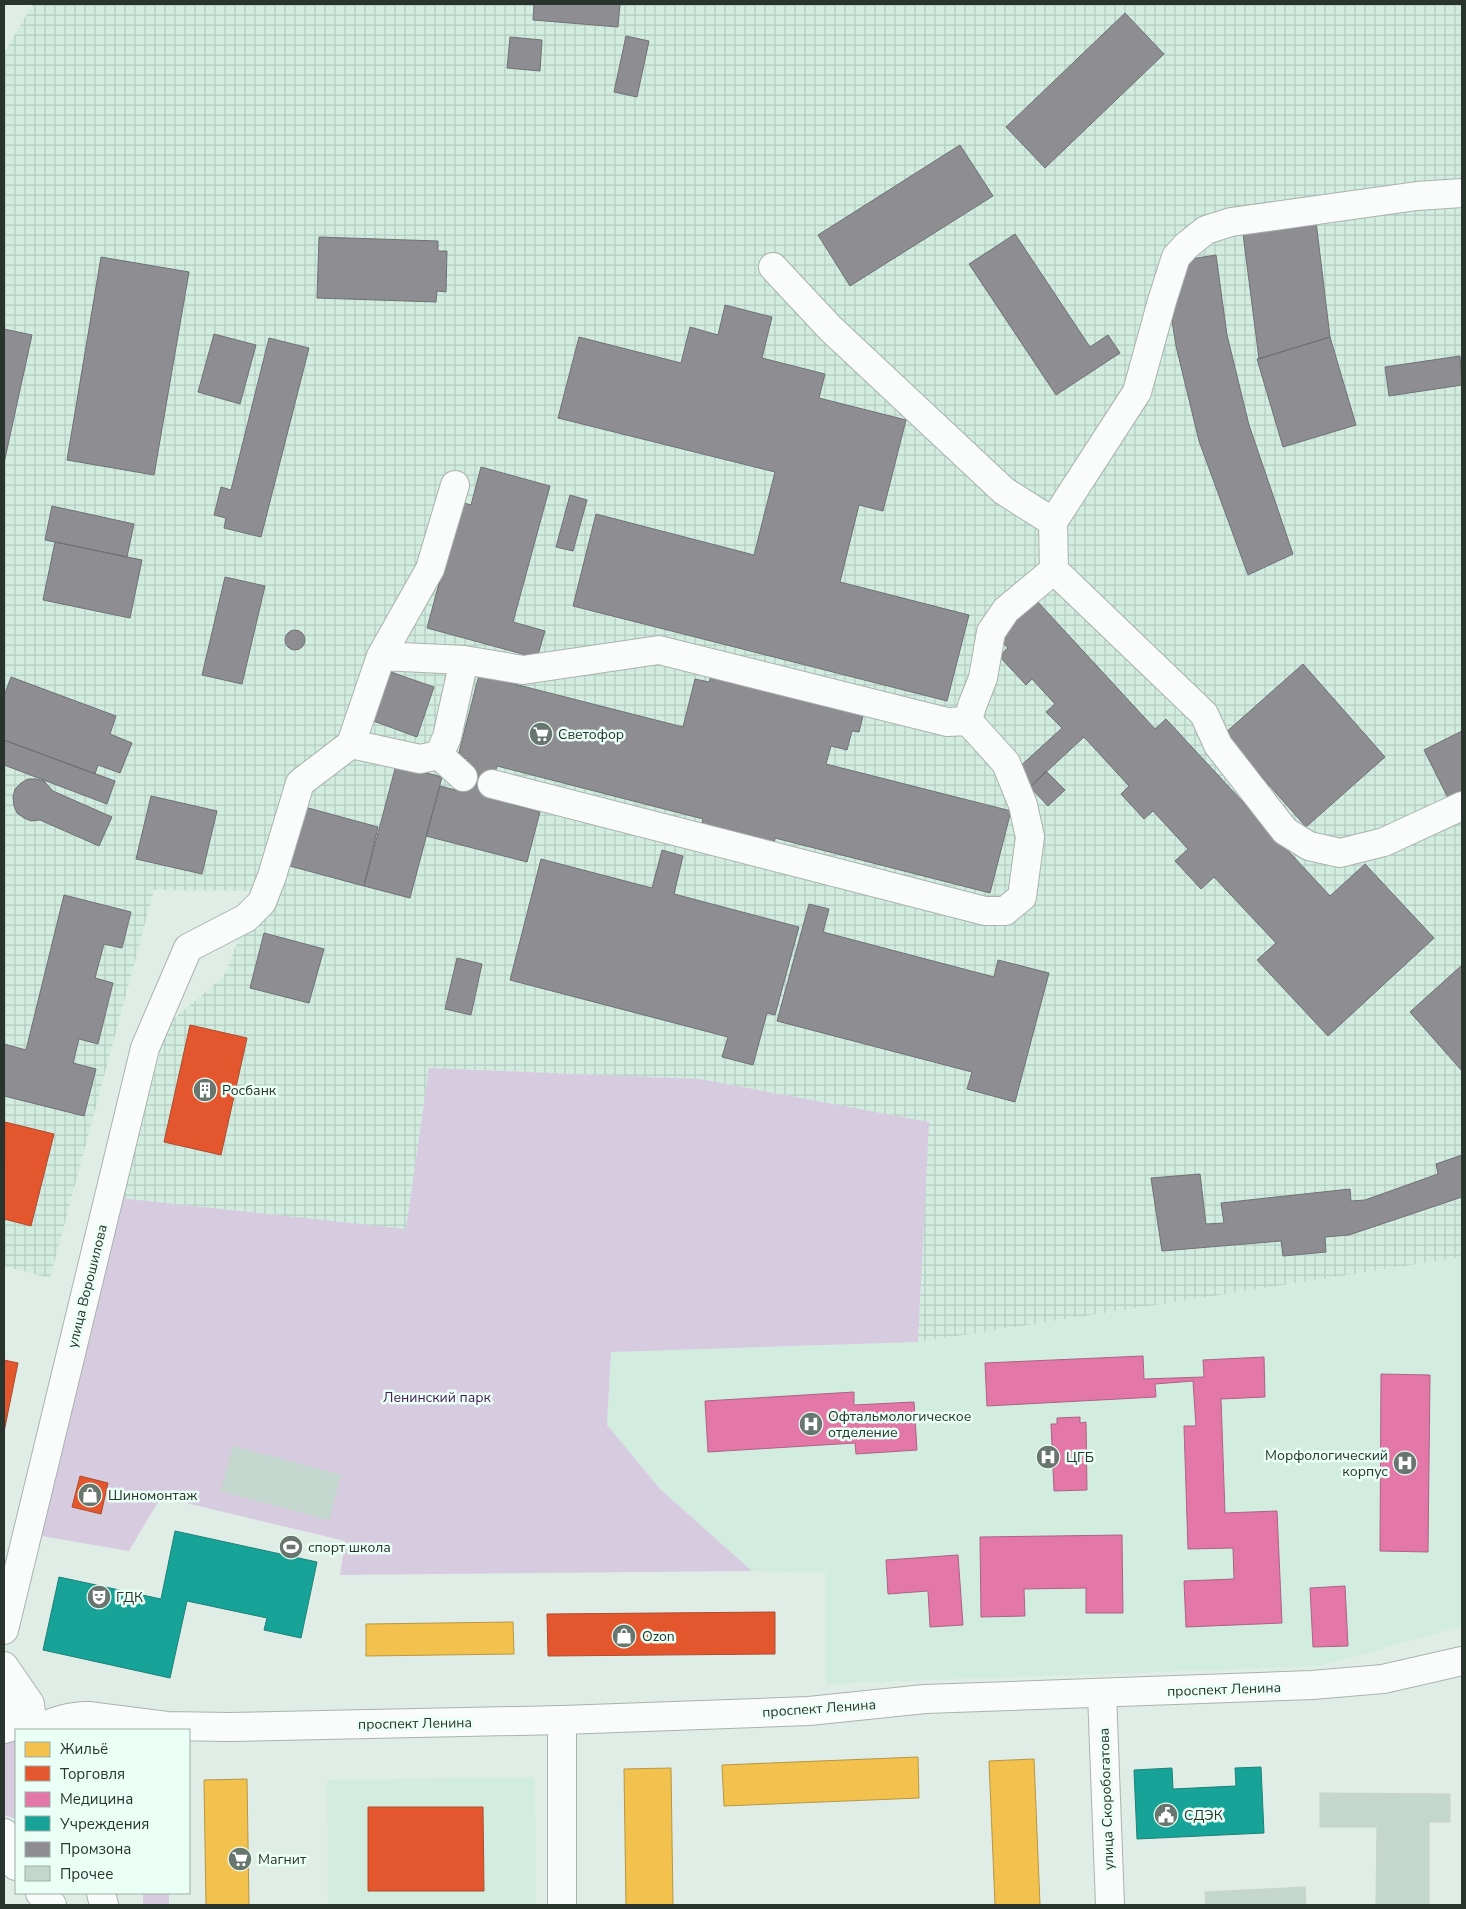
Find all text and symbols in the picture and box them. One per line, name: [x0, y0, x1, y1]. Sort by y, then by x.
supermarket icon: Светофор: [528, 721, 554, 747]
place label: Светофор: [558, 725, 624, 744]
building icon: Росбанк: [192, 1077, 218, 1103]
place label: Росбанк: [222, 1081, 277, 1100]
street label: улица Ворошилова: [63, 1222, 112, 1350]
park label: Ленинский парк: [383, 1388, 492, 1407]
place label: Офтальмологическое отделение: [828, 1407, 971, 1442]
hospital icon: Офтальмологическое отделение: [798, 1411, 824, 1437]
hospital icon: ЦГБ: [1035, 1444, 1061, 1470]
place label: Морфологический корпус: [1265, 1446, 1388, 1481]
place label: ЦГБ: [1066, 1448, 1094, 1467]
hospital icon: Морфологический корпус: [1392, 1450, 1418, 1476]
shop icon: Шиномонтаж: [77, 1482, 103, 1508]
place label: Шиномонтаж: [108, 1486, 197, 1505]
sports icon: спорт школа: [278, 1534, 304, 1560]
place label: спорт школа: [308, 1538, 391, 1557]
theatre icon: ГДК: [86, 1584, 112, 1610]
place label: ГДК: [116, 1588, 143, 1607]
shop icon: Ozon: [611, 1623, 637, 1649]
place label: Ozon: [642, 1627, 675, 1646]
street label: проспект Ленина: [1167, 1678, 1281, 1701]
street label: проспект Ленина: [761, 1695, 877, 1722]
street label: проспект Ленина: [358, 1713, 472, 1734]
street label: улица Скоробогатова: [1095, 1727, 1118, 1870]
legend: [15, 1729, 190, 1894]
text: Жильё: [60, 1739, 108, 1759]
text: Торговля: [60, 1764, 125, 1784]
text: Медицина: [60, 1789, 133, 1809]
public building icon: СДЭК: [1153, 1802, 1179, 1828]
place label: СДЭК: [1184, 1806, 1223, 1825]
text: Учреждения: [59, 1814, 149, 1834]
text: Промзона: [60, 1839, 131, 1859]
supermarket icon: Магнит: [227, 1846, 253, 1872]
place label: Магнит: [258, 1850, 307, 1869]
text: Прочее: [60, 1864, 113, 1884]

